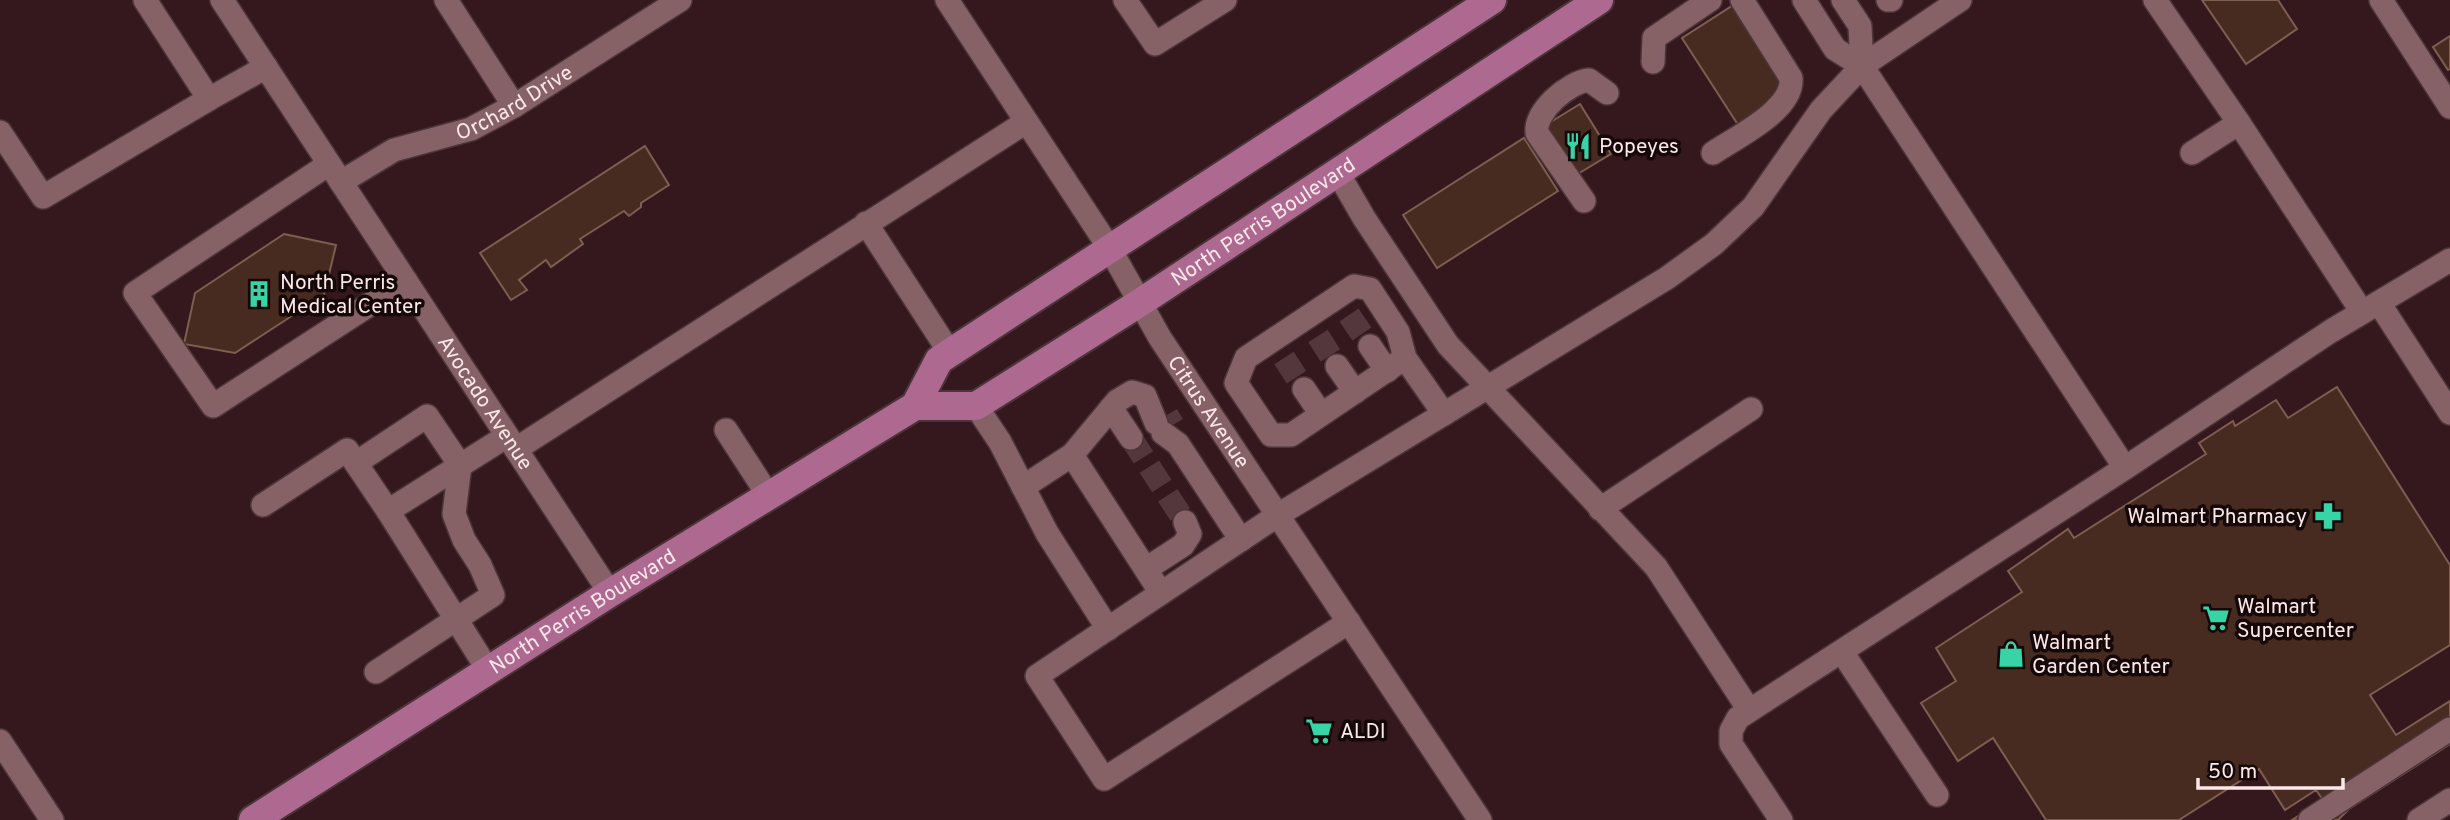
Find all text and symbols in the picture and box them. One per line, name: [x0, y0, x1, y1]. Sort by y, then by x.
street label: Orchard Drive: [453, 60, 579, 147]
restaurant icon: Popeyes: [1563, 131, 1593, 161]
place label: Popeyes: [1599, 134, 1679, 161]
street label: North Perris Boulevard: [1166, 152, 1361, 293]
place label: North Perris Medical Center: [280, 270, 422, 321]
building icon: North Perris Medical Center: [244, 279, 274, 309]
street label: Avocado Avenue: [430, 331, 538, 476]
street label: Citrus Avenue: [1160, 351, 1255, 474]
pharmacy icon: Walmart Pharmacy: [2313, 501, 2343, 531]
place label: Walmart Pharmacy: [2127, 504, 2307, 531]
street label: North Perris Boulevard: [485, 544, 682, 681]
place label: Walmart Supercenter: [2237, 594, 2354, 645]
supermarket icon: Walmart Supercenter: [2201, 603, 2231, 633]
place label: Walmart Garden Center: [2032, 630, 2170, 681]
shop icon: Walmart Garden Center: [1996, 639, 2026, 669]
supermarket icon: ALDI: [1304, 716, 1334, 746]
place label: ALDI: [1340, 719, 1386, 746]
scale bar: [2198, 746, 2343, 790]
text: 50 m: [2208, 759, 2257, 786]

